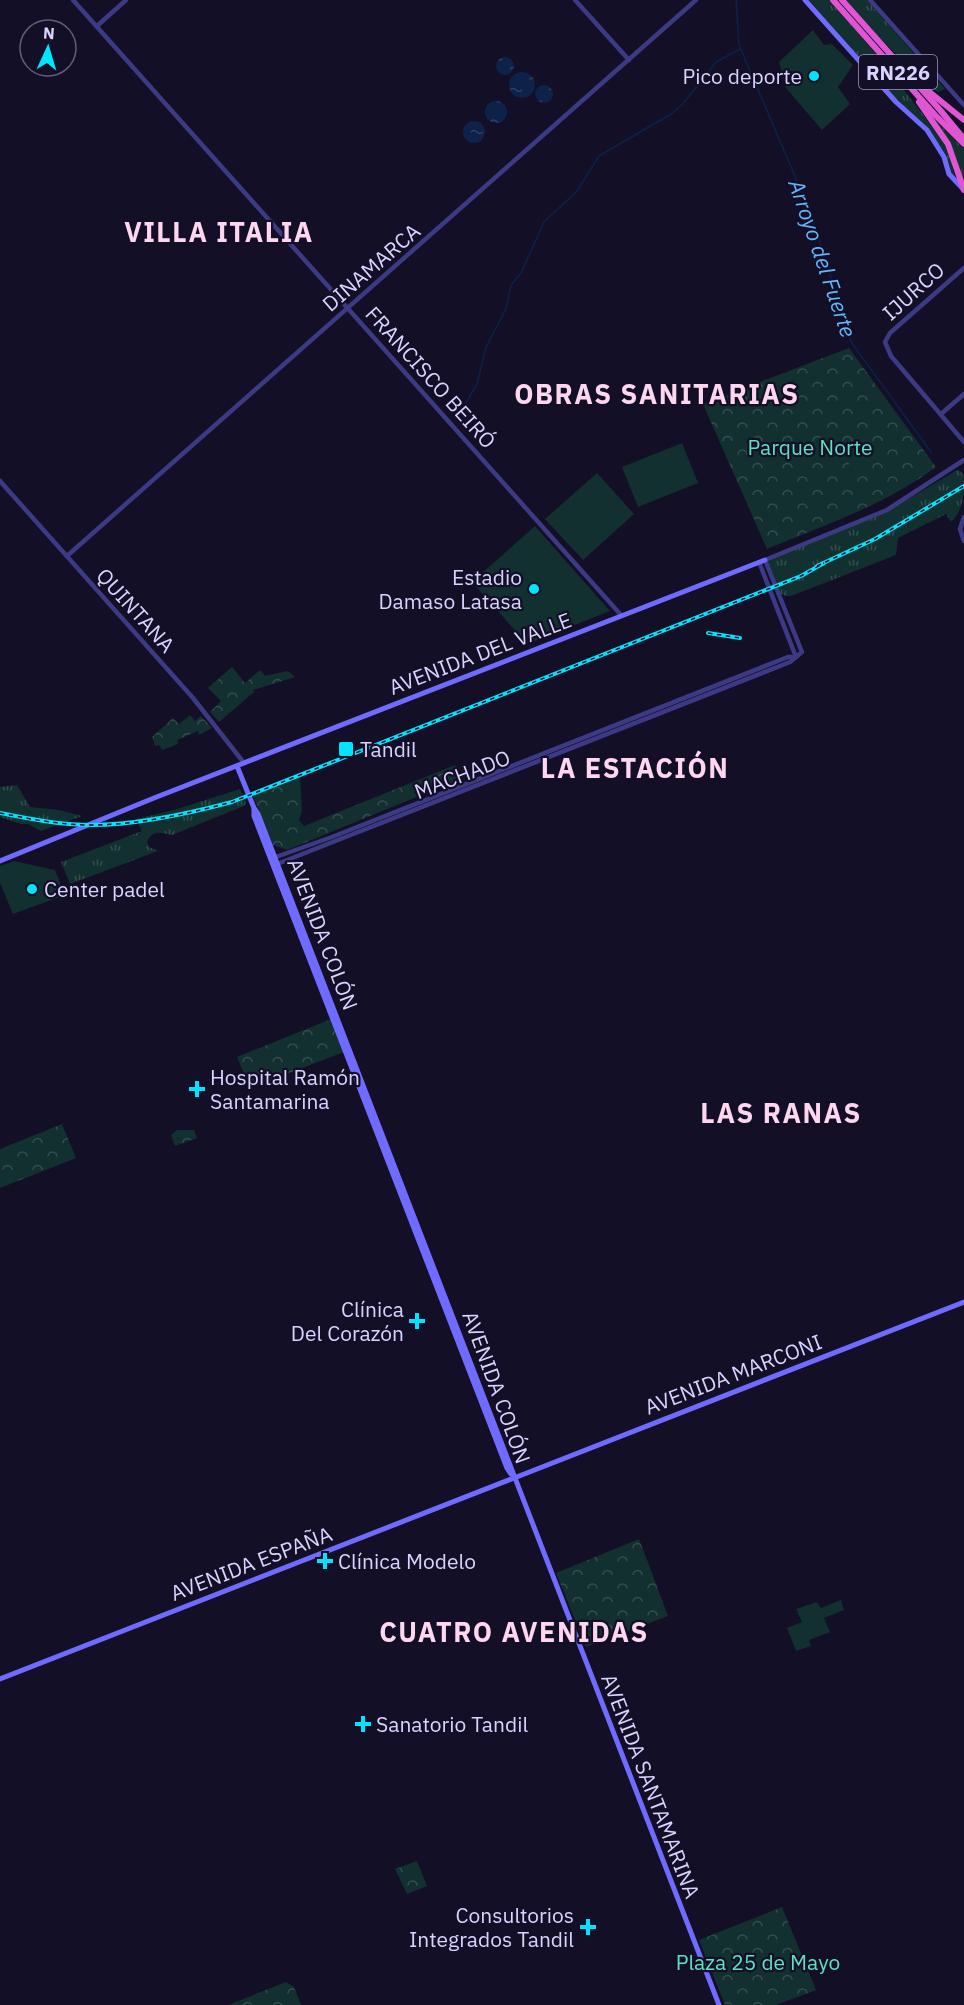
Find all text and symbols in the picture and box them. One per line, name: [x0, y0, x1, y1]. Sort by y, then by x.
north arrow: [18, 18, 78, 78]
text: N: [43, 23, 56, 43]
road number: RN226: [859, 55, 937, 89]
place label: Pico deporte: [683, 62, 802, 90]
marker: Pico deporte: [807, 69, 821, 83]
water label: Arroyo del Fuerte: [782, 174, 864, 341]
district label: VILLA ITALIA: [124, 214, 314, 249]
street label: DINAMARCA: [316, 217, 426, 317]
street label: IJURCO: [876, 256, 950, 326]
street label: FRANCISCO BEIRÓ: [360, 300, 502, 454]
district label: OBRAS SANITARIAS: [514, 376, 800, 411]
park label: Parque Norte: [747, 433, 873, 461]
street label: QUINTANA: [91, 562, 181, 658]
place label: Estadio Damaso Latasa: [378, 563, 522, 615]
marker: Estadio Damaso Latasa: [527, 582, 541, 596]
street label: AVENIDA DEL VALLE: [385, 605, 575, 701]
place label: Tandil: [360, 735, 417, 763]
marker: Tandil: [337, 740, 355, 758]
street label: MACHADO: [410, 743, 514, 805]
district label: LA ESTACIÓN: [541, 750, 729, 785]
street label: AVENIDA COLÓN: [281, 854, 365, 1014]
place label: Center padel: [44, 875, 165, 903]
marker: Center padel: [25, 882, 39, 896]
place label: Hospital Ramón Santamarina: [210, 1063, 360, 1115]
marker: Hospital Ramón Santamarina: [188, 1080, 206, 1098]
district label: LAS RANAS: [700, 1095, 862, 1130]
place label: Clínica Del Corazón: [291, 1295, 404, 1347]
street label: AVENIDA COLÓN: [456, 1307, 538, 1467]
marker: Clínica Del Corazón: [408, 1312, 426, 1330]
street label: AVENIDA MARCONI: [640, 1327, 826, 1421]
street label: AVENIDA ESPAÑA: [166, 1519, 336, 1607]
place label: Clínica Modelo: [338, 1547, 476, 1575]
marker: Clínica Modelo: [316, 1552, 334, 1570]
district label: CUATRO AVENIDAS: [379, 1614, 649, 1649]
street label: AVENIDA SANTAMARINA: [595, 1670, 707, 1902]
place label: Sanatorio Tandil: [376, 1710, 528, 1738]
marker: Sanatorio Tandil: [354, 1715, 372, 1733]
place label: Consultorios Integrados Tandil: [409, 1901, 574, 1953]
marker: Consultorios Integrados Tandil: [579, 1918, 597, 1936]
park label: Plaza 25 de Mayo: [676, 1948, 840, 1976]

